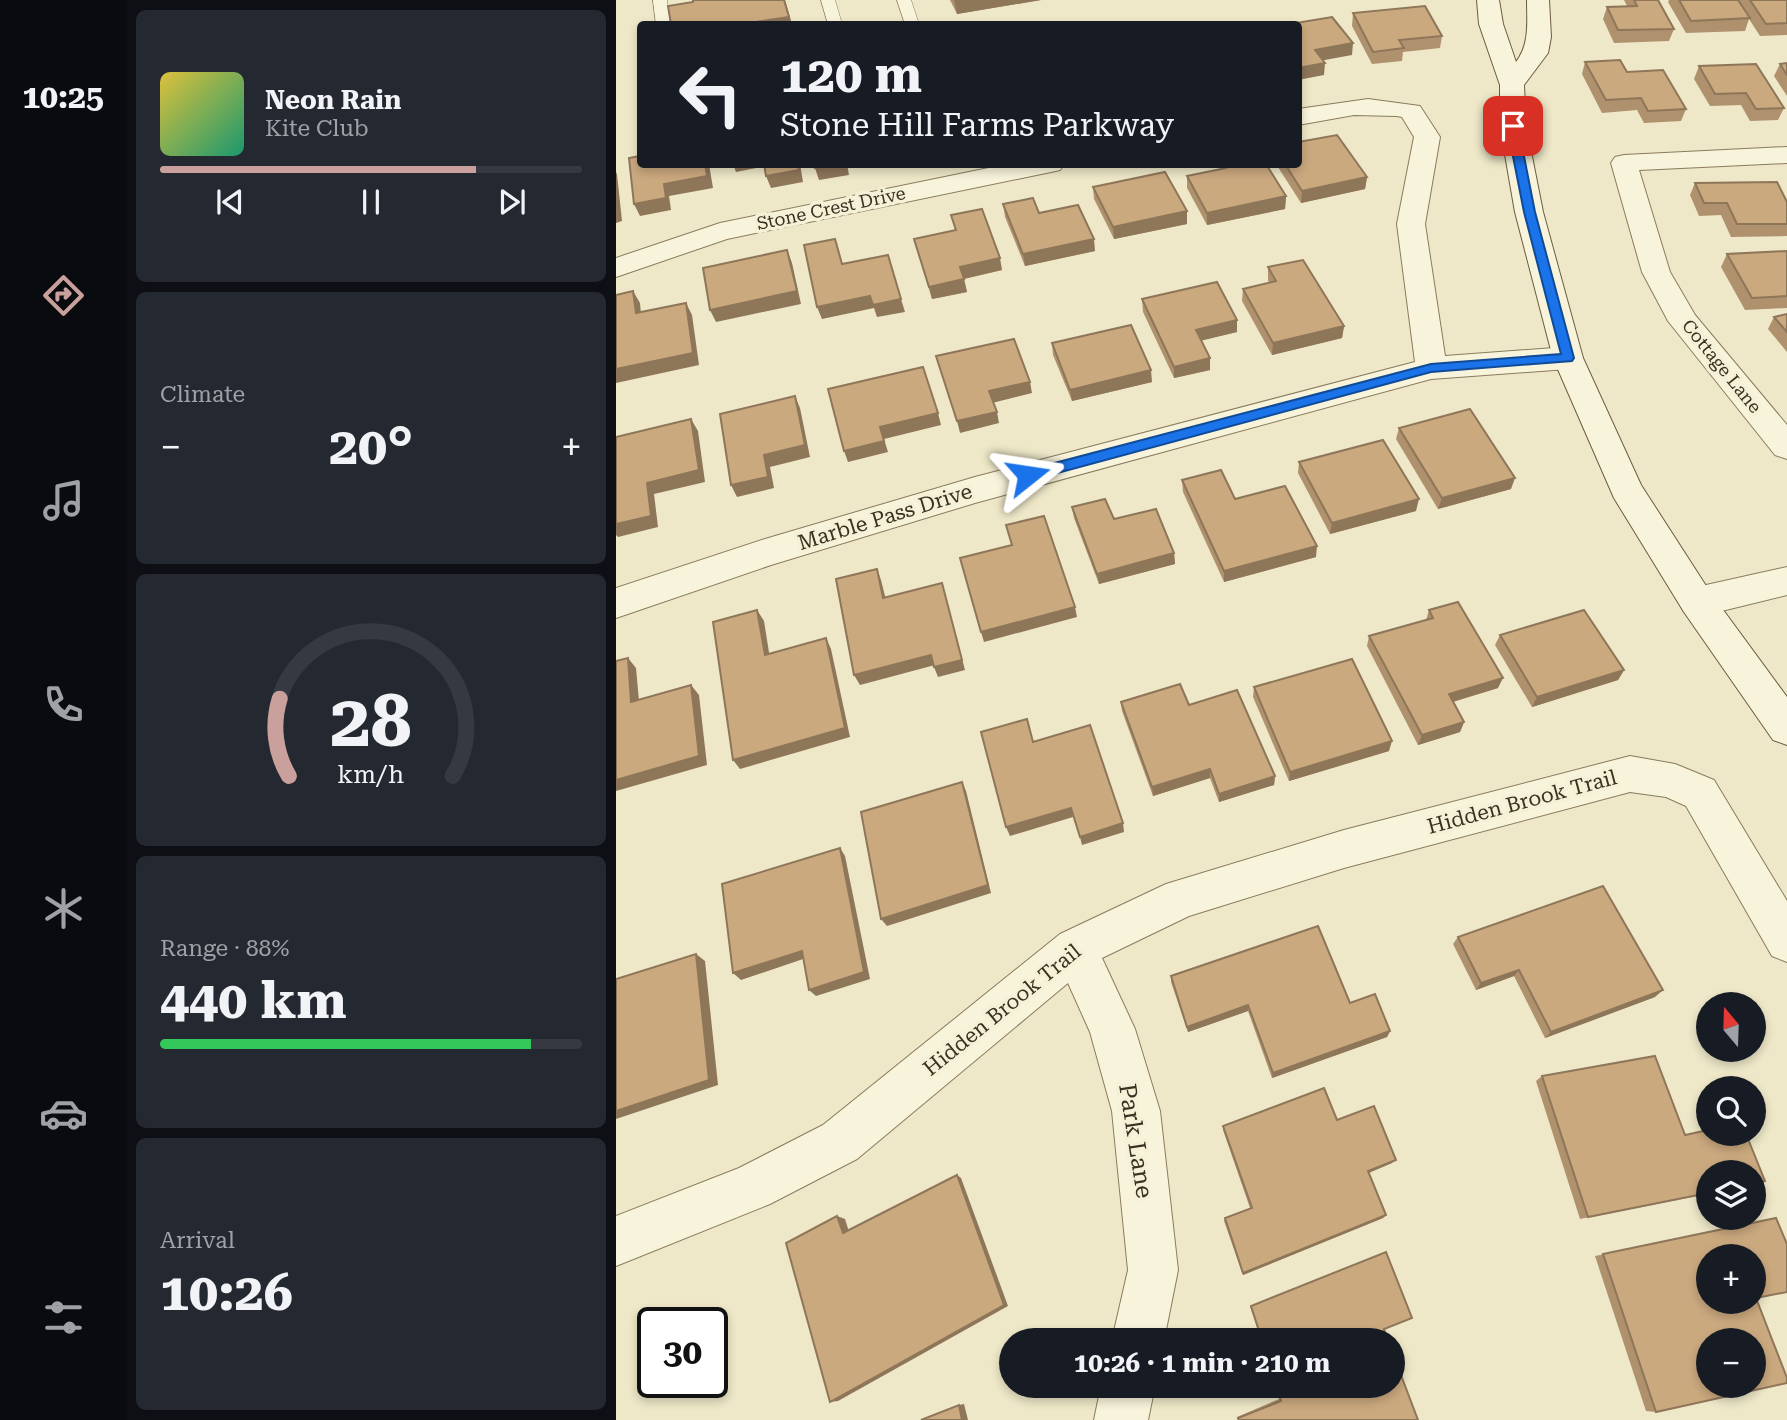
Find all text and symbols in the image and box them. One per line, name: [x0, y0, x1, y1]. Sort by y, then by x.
text: 120 m: [780, 47, 922, 104]
icon: left: [665, 49, 756, 140]
text: 10:25: [22, 78, 104, 116]
text: Neon Rain: [265, 85, 401, 115]
pin: [1483, 96, 1543, 156]
text: Stone Hill Farms Parkway: [780, 106, 1174, 144]
icon: arrive: [1494, 107, 1532, 145]
text: Kite Club: [265, 115, 369, 142]
street label: Stone Crest Drive: [755, 182, 907, 234]
icon: previous: [211, 183, 249, 221]
icon: pause: [352, 183, 390, 221]
icon: next: [493, 183, 531, 221]
icon: directions: [39, 271, 88, 320]
street label: Cottage Lane: [1678, 315, 1766, 417]
text: Climate: [160, 381, 245, 408]
text: 20°: [329, 416, 413, 477]
text: −: [160, 425, 181, 469]
text: +: [561, 425, 582, 469]
position arrow: [991, 438, 1065, 512]
icon: music: [39, 476, 88, 525]
street label: Marble Pass Drive: [795, 479, 975, 555]
text: 28: [330, 679, 412, 764]
icon: phone: [39, 680, 88, 729]
text: km/h: [338, 760, 404, 789]
street label: Hidden Brook Trail: [1425, 765, 1620, 839]
icon: climate: [39, 884, 88, 933]
text: Range · 88%: [160, 935, 289, 962]
street label: Hidden Brook Trail: [919, 939, 1086, 1081]
text: 440 km: [160, 970, 347, 1031]
north arrow: [1696, 992, 1766, 1062]
map controls: [1696, 992, 1766, 1398]
button: search: [1696, 1076, 1766, 1146]
street label: Park Lane: [1113, 1082, 1159, 1200]
icon: car: [39, 1089, 88, 1138]
button: layers: [1696, 1160, 1766, 1230]
text: Arrival: [160, 1227, 235, 1254]
button: +: [1696, 1244, 1766, 1314]
text: 10:26: [160, 1262, 293, 1323]
icon: filters: [39, 1293, 88, 1342]
speed limit sign: 30: [637, 1307, 728, 1398]
button: −: [1696, 1328, 1766, 1398]
text: 10:26 · 1 min · 210 m: [1074, 1348, 1330, 1378]

